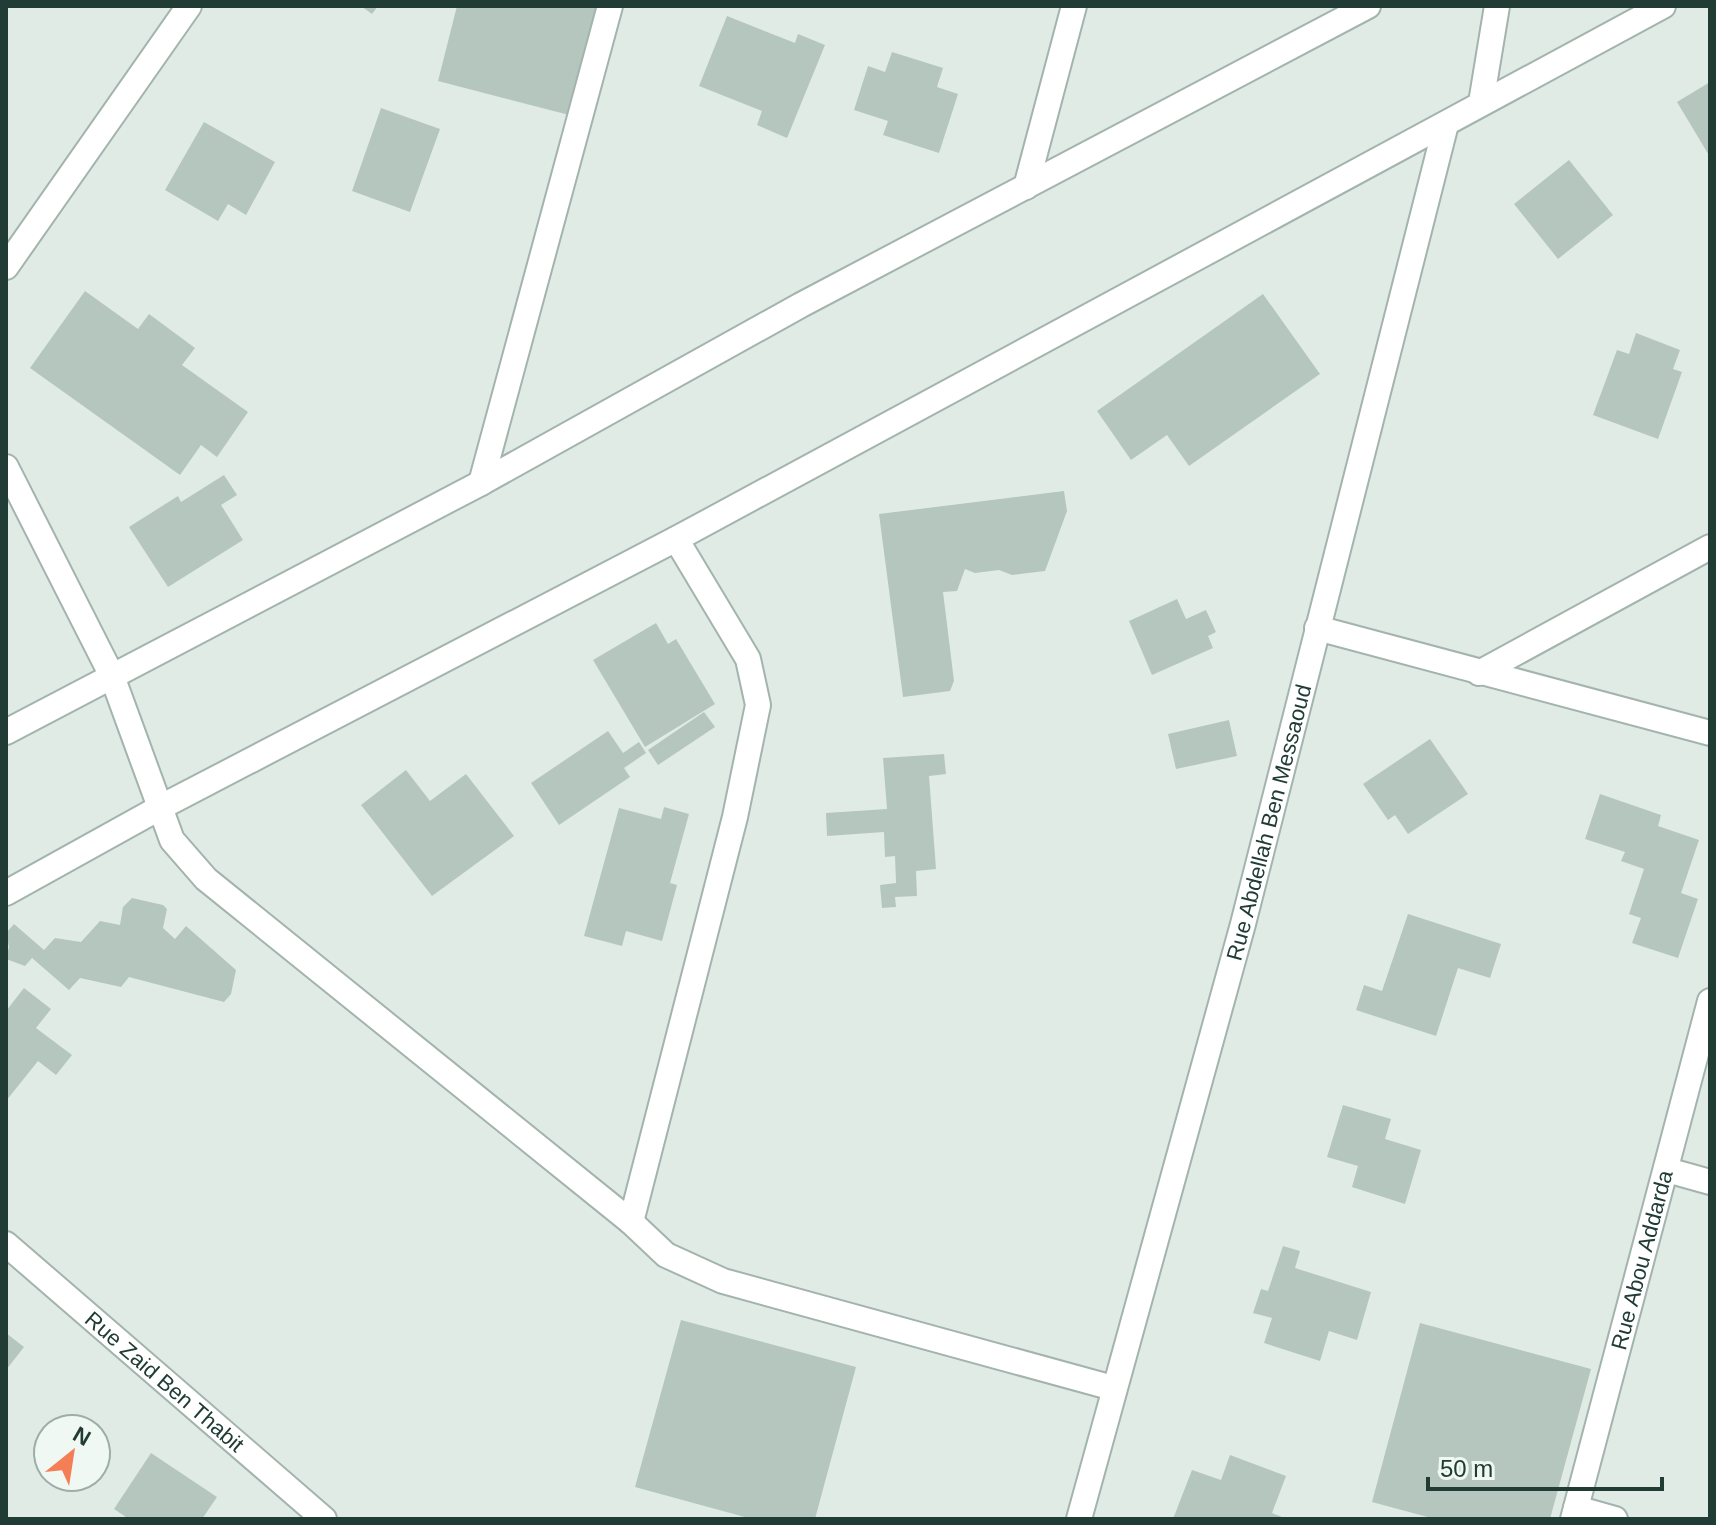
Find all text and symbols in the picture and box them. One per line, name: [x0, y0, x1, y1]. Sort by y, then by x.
street label: Rue Abdellah Ben Messaoud: [1222, 682, 1316, 963]
street label: Rue Abou Addarda: [1606, 1167, 1678, 1353]
street label: Rue Zaid Ben Thabit: [80, 1306, 249, 1457]
north arrow: [32, 1413, 112, 1493]
text: N: [69, 1421, 95, 1451]
scale bar: [1428, 1441, 1662, 1491]
text: 50 m: [1440, 1455, 1493, 1482]

